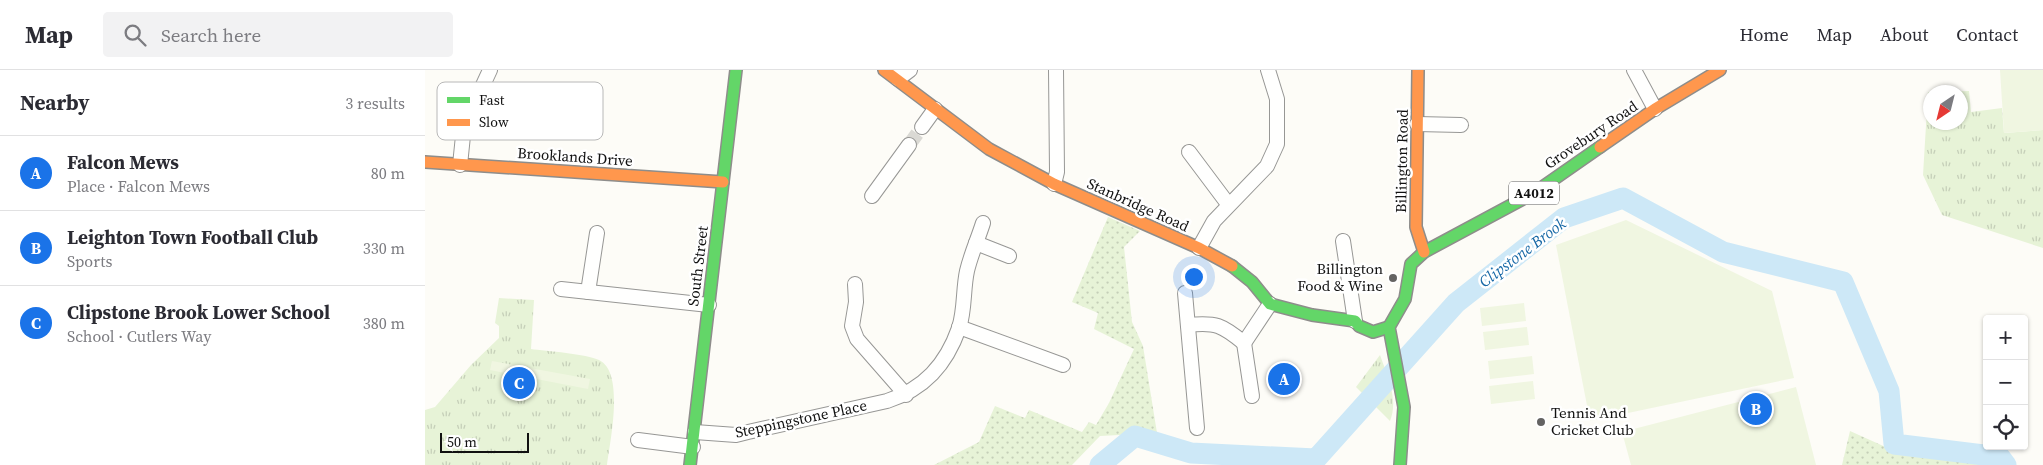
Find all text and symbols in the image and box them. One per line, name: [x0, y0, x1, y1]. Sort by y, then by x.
search box: [103, 12, 453, 57]
text: Map: [25, 18, 73, 51]
icon: search: [121, 21, 149, 49]
text: Search here: [161, 22, 261, 48]
text: Home: [1740, 22, 1789, 47]
text: Map: [1817, 22, 1852, 47]
text: About: [1880, 22, 1928, 47]
text: Contact: [1956, 22, 2018, 47]
legend: [437, 82, 603, 140]
north arrow: [1923, 85, 1968, 130]
text: Nearby: [20, 88, 90, 117]
text: Fast: [479, 90, 505, 110]
text: 3 results: [345, 92, 405, 114]
street label: Grovebury Road: [1540, 95, 1642, 174]
street label: Billington Road: [1390, 108, 1413, 213]
text: Slow: [479, 112, 509, 132]
street label: Brooklands Drive: [517, 142, 634, 171]
text: Falcon Mews: [67, 149, 179, 175]
text: A: [31, 162, 41, 184]
text: 80 m: [371, 162, 405, 184]
street label: Stanbridge Road: [1084, 173, 1193, 237]
text: Place · Falcon Mews: [67, 175, 210, 197]
road number: A4012: [1509, 182, 1559, 204]
water label: Clipstone Brook: [1474, 212, 1570, 292]
text: Leighton Town Football Club: [67, 224, 318, 250]
street label: South Street: [682, 225, 713, 307]
text: B: [31, 237, 41, 259]
text: 330 m: [363, 237, 405, 259]
text: Sports: [67, 250, 112, 272]
place label: Billington Food & Wine: [1297, 258, 1383, 296]
your location: [1181, 264, 1207, 290]
marker: Billington Food & Wine: [1387, 272, 1399, 284]
text: Clipstone Brook Lower School: [67, 299, 330, 325]
text: C: [31, 312, 41, 334]
text: 380 m: [363, 312, 405, 334]
map controls: [1983, 315, 2028, 450]
button: +: [1983, 315, 2028, 360]
text: School · Cutlers Way: [67, 325, 212, 347]
pin: A: [1268, 360, 1300, 398]
button: −: [1983, 360, 2028, 405]
pin: C: [503, 364, 535, 402]
pin: B: [1740, 390, 1772, 428]
street label: Steppingstone Place: [733, 394, 869, 443]
place label: Tennis And Cricket Club: [1551, 402, 1634, 440]
button: locate: [1983, 405, 2028, 450]
marker: Tennis And Cricket Club: [1535, 416, 1547, 428]
scale bar: [440, 430, 529, 453]
text: 50 m: [447, 432, 477, 452]

